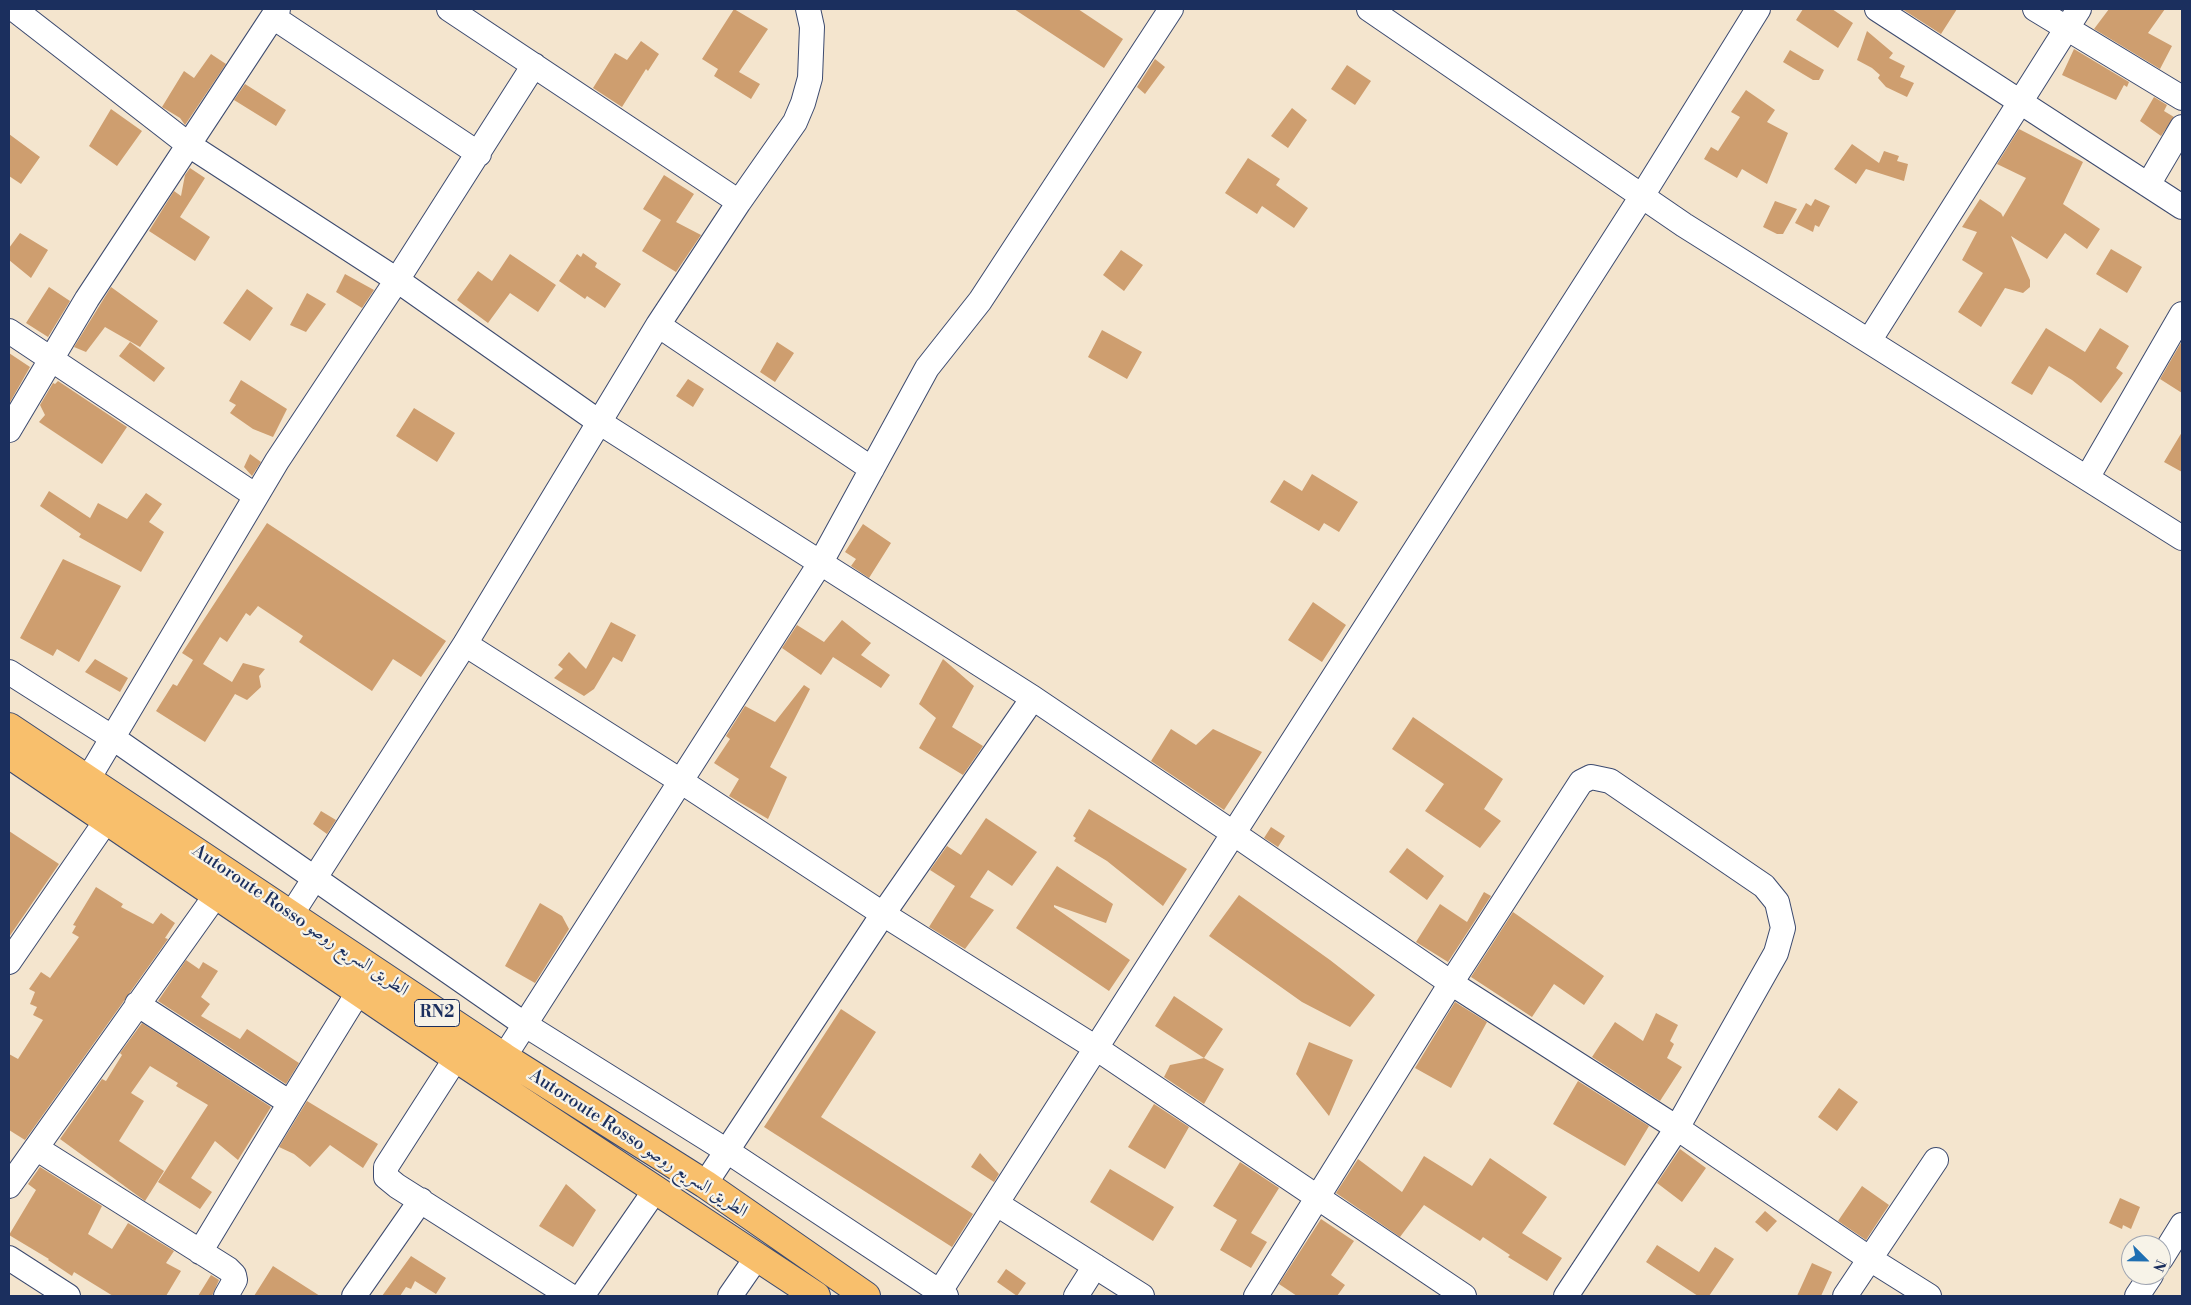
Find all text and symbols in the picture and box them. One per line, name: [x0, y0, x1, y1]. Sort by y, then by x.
street label: Autoroute Rosso الطريق السريع روصو: [188, 840, 412, 1002]
road number: RN2: [414, 1000, 460, 1026]
street label: Autoroute Rosso الطريق السريع روصو: [525, 1065, 751, 1223]
north arrow: [2121, 1235, 2171, 1285]
text: N: [2148, 1257, 2169, 1274]

